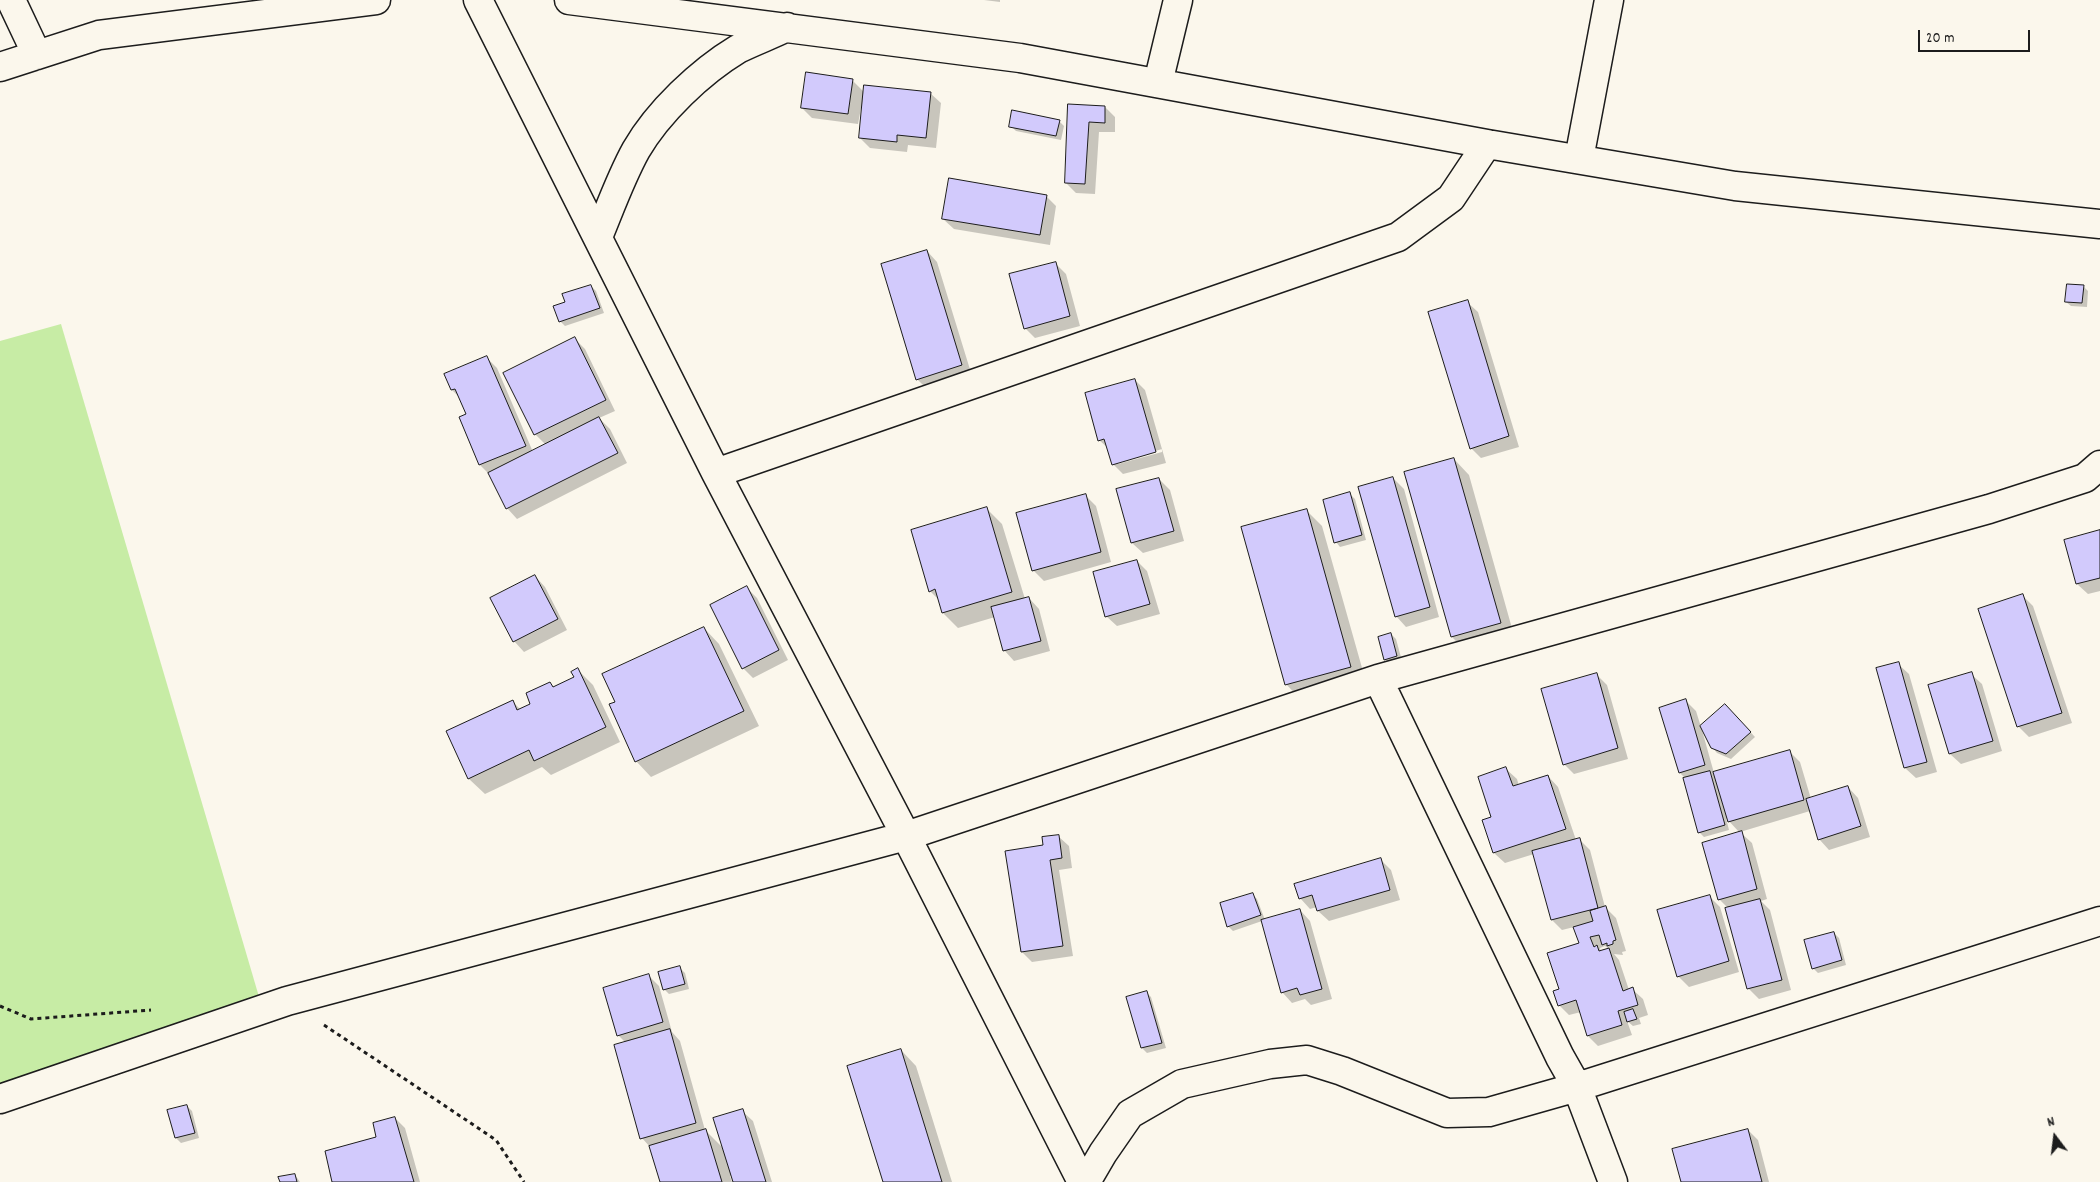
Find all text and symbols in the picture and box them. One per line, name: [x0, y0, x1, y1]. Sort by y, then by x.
scale bar: [1920, 20, 2032, 52]
text: 20 m: [1926, 28, 1954, 50]
north arrow: [2030, 1112, 2080, 1162]
text: N: [2045, 1112, 2057, 1133]

